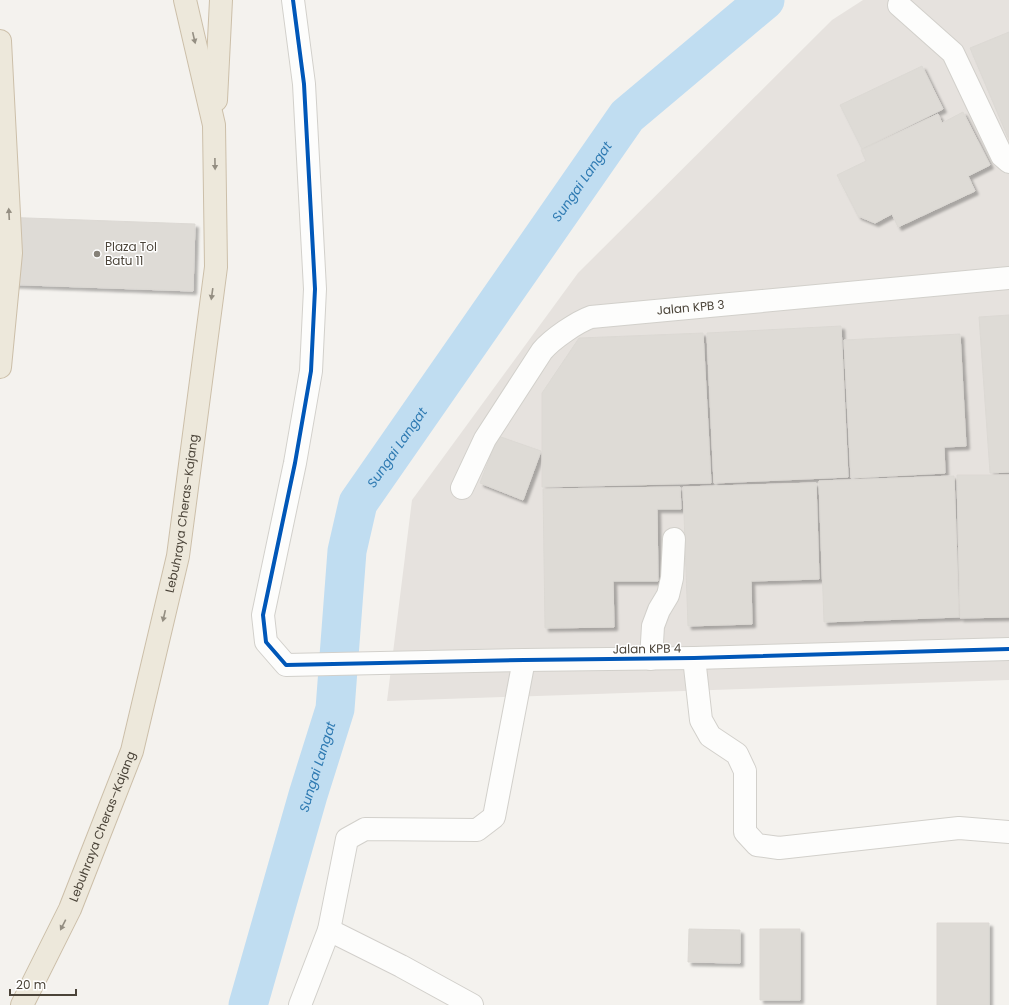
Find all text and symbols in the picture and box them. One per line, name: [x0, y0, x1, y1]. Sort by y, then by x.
one-way arrow: [191, 32, 197, 44]
water label: Sungai Langat: [547, 137, 617, 226]
one-way arrow: [212, 158, 218, 171]
one-way arrow: [5, 208, 12, 220]
place label: Plaza Tol Batu 11: [105, 238, 157, 269]
marker: Plaza Tol Batu 11: [92, 249, 102, 259]
one-way arrow: [209, 288, 215, 300]
street label: Jalan KPB 3: [656, 296, 725, 319]
water label: Sungai Langat: [362, 403, 432, 492]
street label: Lebuhraya Cheras–Kajang: [161, 433, 202, 595]
one-way arrow: [160, 610, 166, 622]
street label: Jalan KPB 4: [613, 639, 682, 658]
water label: Sungai Langat: [295, 719, 341, 814]
street label: Lebuhraya Cheras–Kajang: [65, 748, 139, 904]
one-way arrow: [59, 919, 66, 931]
scale bar: [10, 971, 76, 997]
text: 20 m: [16, 976, 46, 993]

